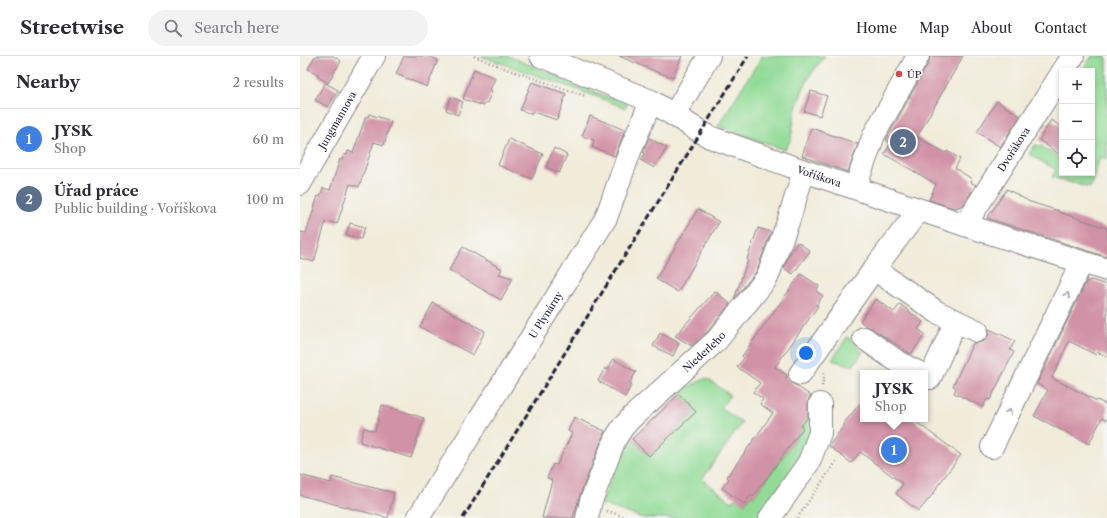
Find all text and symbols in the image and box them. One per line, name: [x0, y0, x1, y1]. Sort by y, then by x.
search box: [148, 10, 428, 46]
text: Streetwise: [20, 16, 124, 39]
icon: search: [162, 17, 184, 39]
text: Search here: [194, 18, 279, 37]
text: Home: [856, 19, 897, 37]
text: Map: [919, 19, 949, 37]
text: About: [971, 19, 1012, 37]
text: Contact: [1034, 19, 1087, 37]
place label: ÚP: [907, 68, 922, 81]
map controls: [1059, 68, 1095, 176]
button: +: [1059, 68, 1095, 104]
marker: ÚP: [894, 69, 904, 79]
text: Nearby: [16, 72, 80, 92]
text: 2 results: [233, 74, 284, 90]
street label: Jungmannova: [314, 88, 359, 153]
button: −: [1059, 104, 1095, 140]
text: JYSK: [54, 121, 92, 140]
street label: Dvořákova: [994, 124, 1033, 174]
pin: 2: [890, 127, 916, 157]
text: 1: [26, 131, 32, 147]
text: 60 m: [253, 131, 284, 147]
text: Shop: [54, 140, 86, 156]
button: locate: [1059, 140, 1095, 176]
street label: Voříškova: [794, 162, 844, 190]
text: Úřad práce: [54, 181, 139, 200]
text: 2: [25, 191, 33, 207]
text: 100 m: [246, 191, 284, 207]
text: Public building · Voříškova: [54, 200, 217, 216]
street label: U Plynárny: [526, 288, 565, 340]
one-way arrow: [1062, 292, 1070, 300]
street label: Niederleho: [680, 329, 728, 375]
your location: [796, 343, 816, 363]
popup: [860, 370, 928, 422]
text: JYSK: [875, 379, 913, 398]
text: Shop: [875, 398, 907, 414]
one-way arrow: [1004, 409, 1012, 416]
pin: 1: [881, 435, 907, 465]

